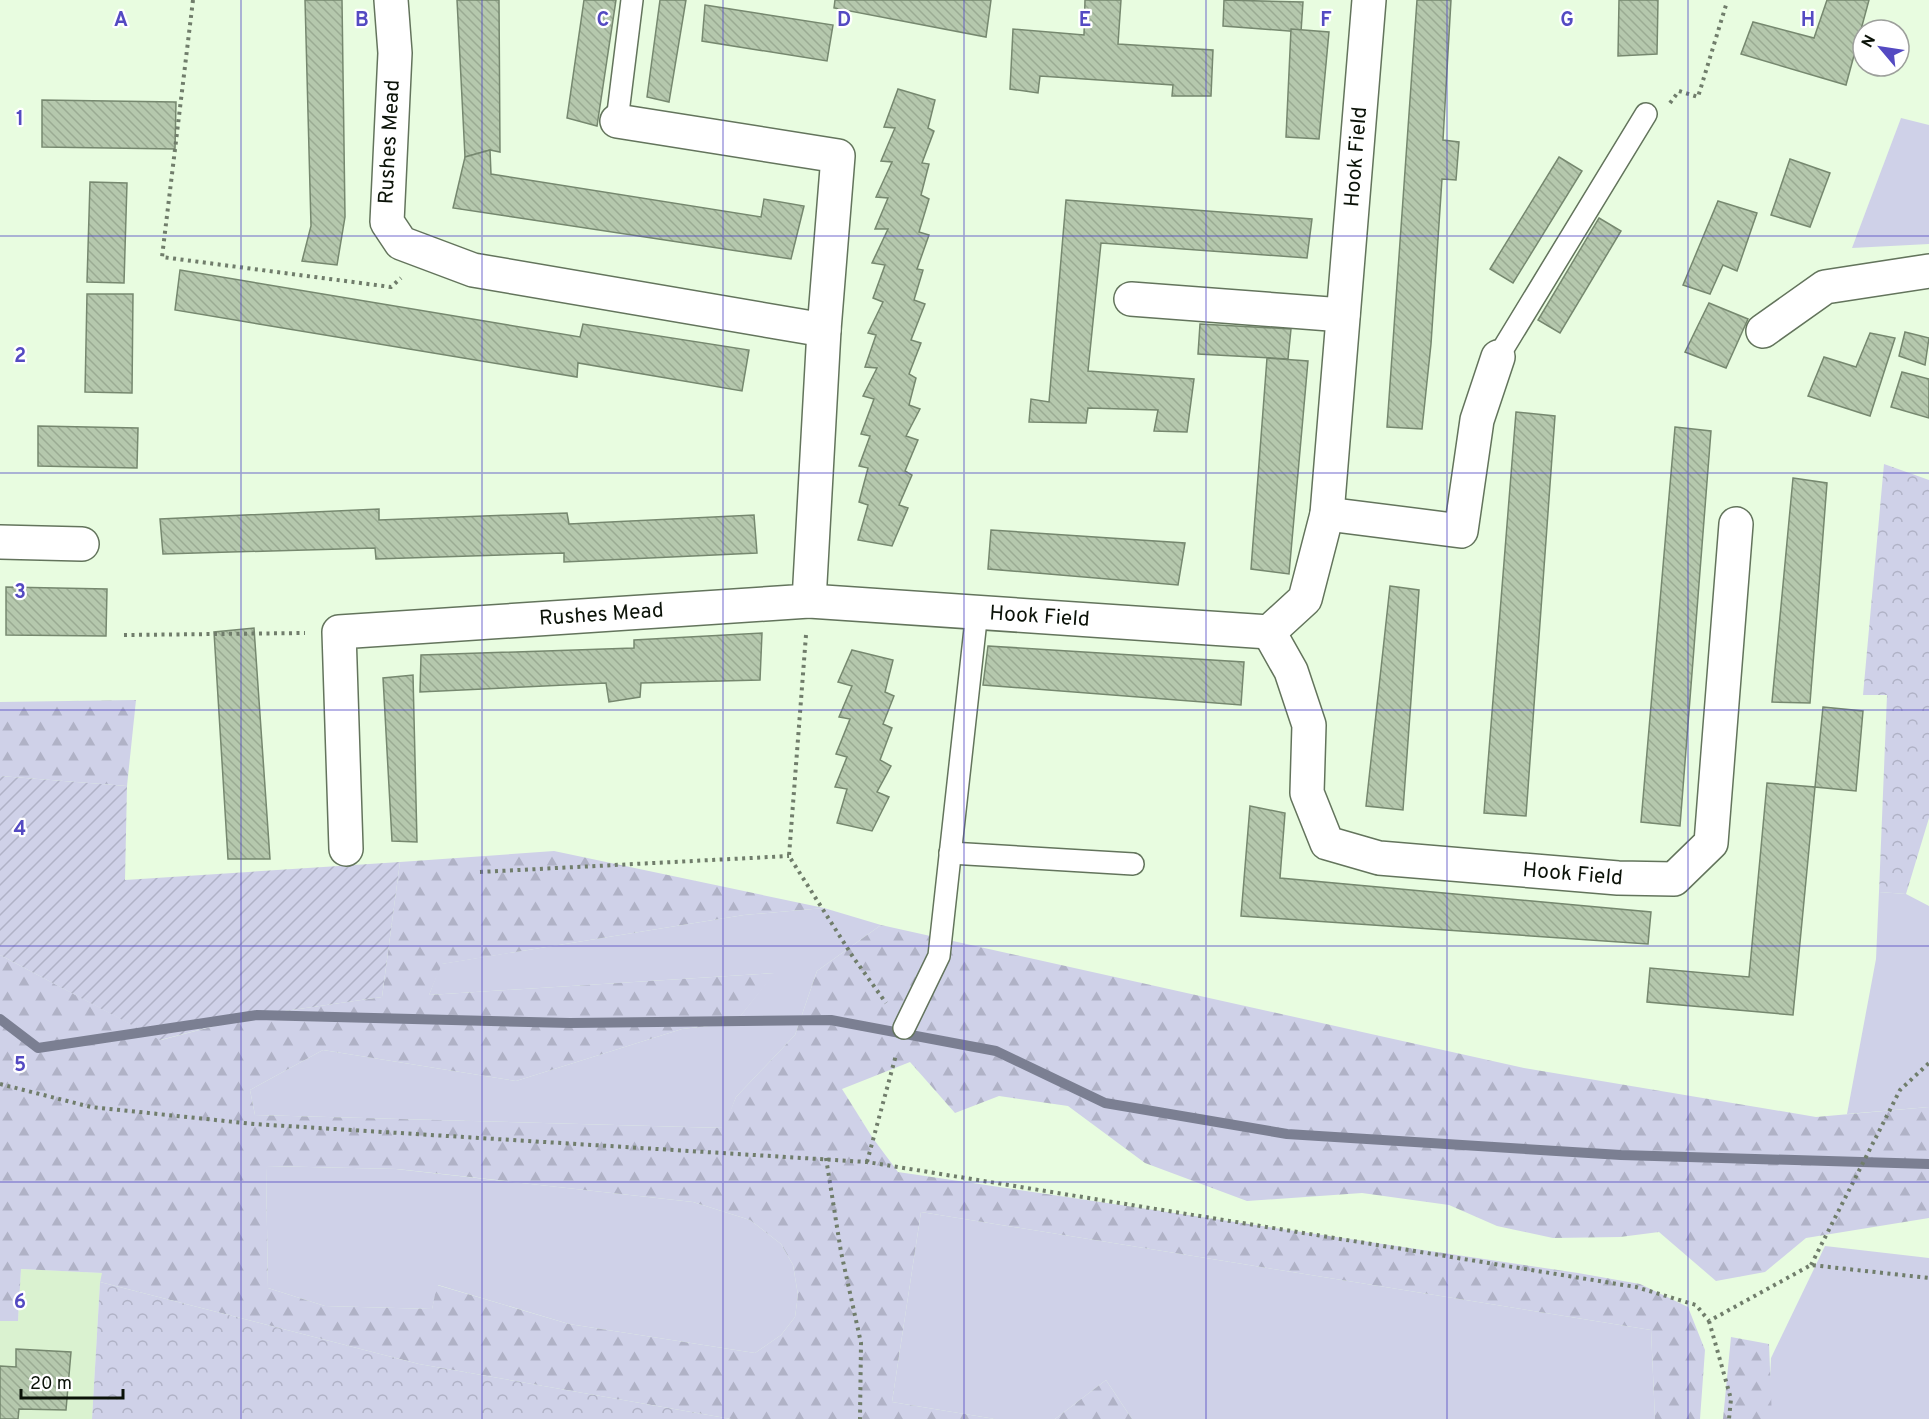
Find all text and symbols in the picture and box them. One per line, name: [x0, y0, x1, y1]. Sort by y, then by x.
text: A: [114, 8, 128, 34]
text: B: [355, 8, 369, 34]
text: C: [597, 8, 609, 34]
text: D: [837, 8, 851, 34]
text: E: [1079, 8, 1091, 34]
text: F: [1320, 8, 1332, 34]
text: G: [1560, 8, 1574, 34]
text: H: [1801, 8, 1815, 34]
north arrow: [1851, 18, 1911, 78]
text: N: [1858, 32, 1881, 52]
street label: Rushes Mead: [373, 79, 407, 205]
street label: Hook Field: [1339, 106, 1374, 208]
text: 1: [16, 107, 24, 133]
text: 2: [14, 344, 26, 370]
text: 3: [14, 580, 26, 606]
street label: Rushes Mead: [538, 597, 664, 632]
street label: Hook Field: [988, 600, 1090, 633]
text: 4: [14, 817, 26, 843]
street label: Hook Field: [1521, 857, 1624, 892]
text: 5: [14, 1053, 26, 1079]
text: 6: [14, 1290, 26, 1316]
scale bar: [21, 1362, 123, 1400]
text: 20 m: [30, 1373, 72, 1396]

